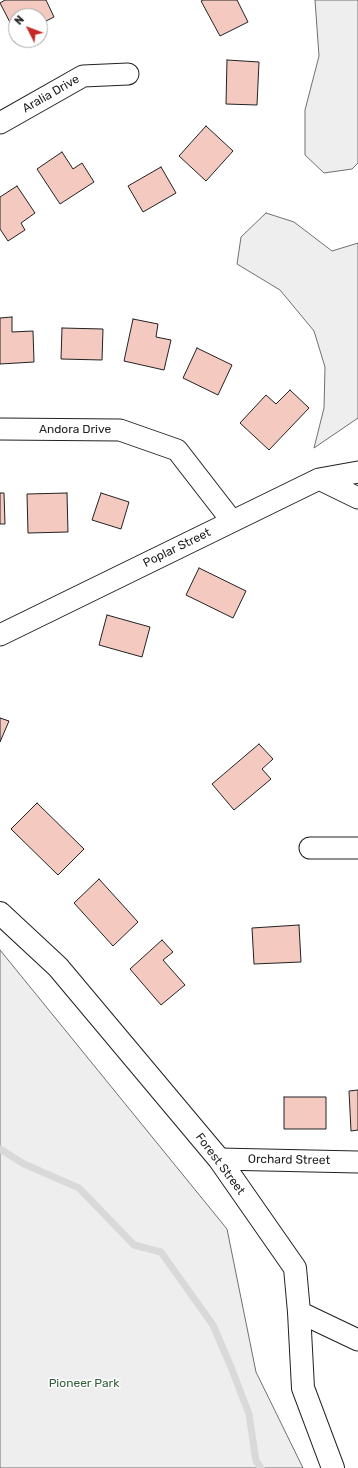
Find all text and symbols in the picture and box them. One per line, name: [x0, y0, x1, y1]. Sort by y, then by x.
north arrow: [8, 8, 48, 48]
text: N: [12, 13, 27, 28]
street label: Aralia Drive: [20, 72, 82, 116]
street label: Andora Drive: [39, 423, 111, 437]
street label: Poplar Street: [141, 525, 213, 571]
street label: Forest Street: [192, 1130, 248, 1198]
street label: Orchard Street: [248, 1152, 330, 1168]
park label: Pioneer Park: [49, 1377, 119, 1391]

